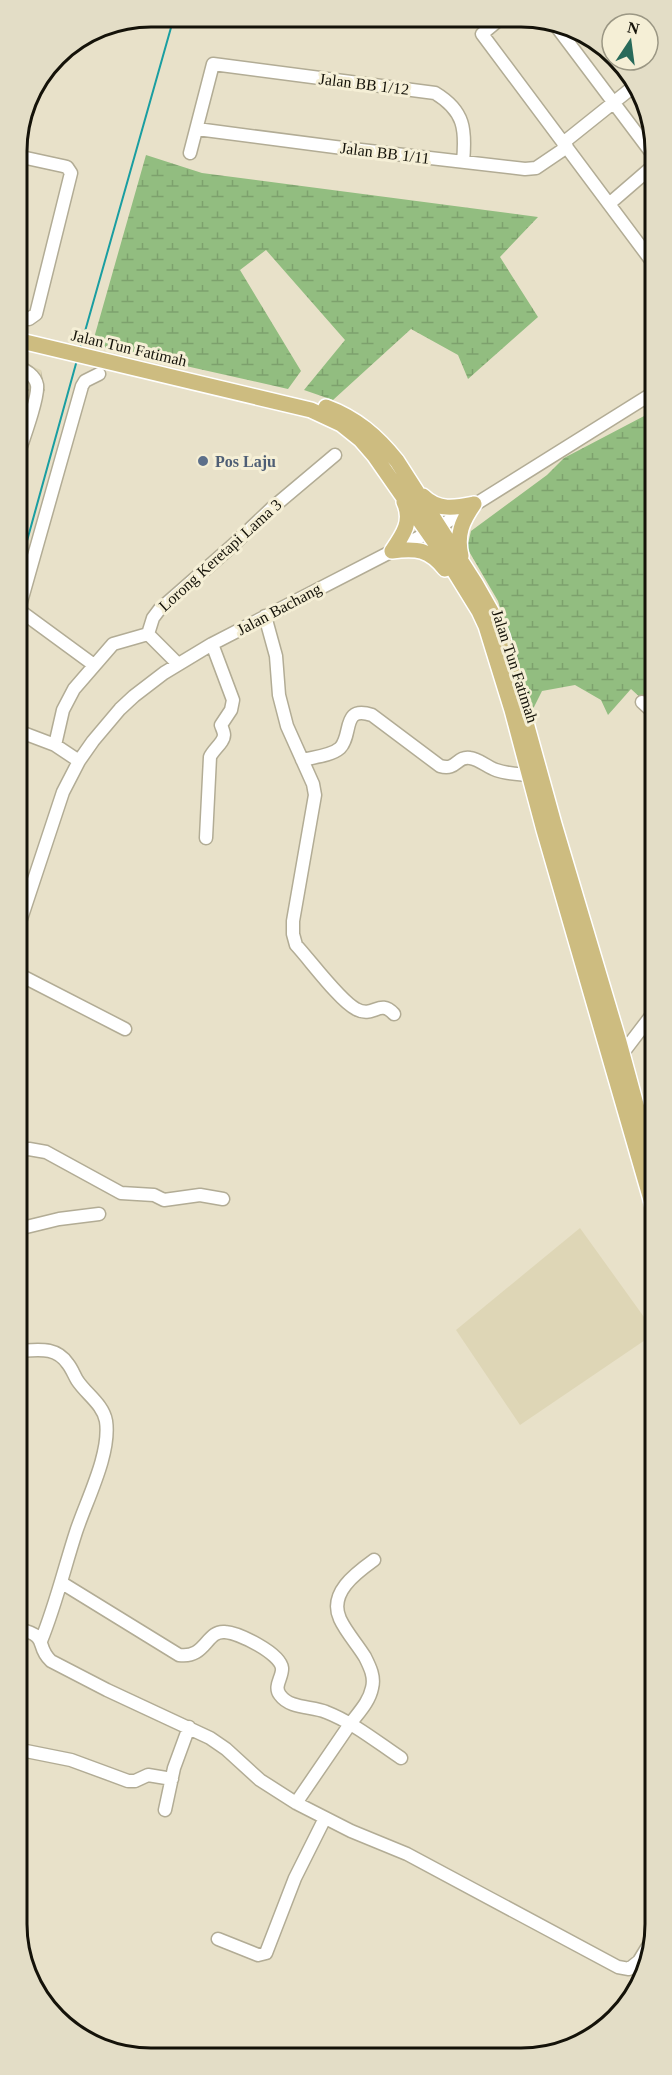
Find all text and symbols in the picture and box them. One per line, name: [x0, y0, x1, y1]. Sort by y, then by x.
north arrow: [600, 12, 660, 72]
text: N: [626, 18, 641, 38]
street label: Jalan BB 1/12: [318, 70, 410, 98]
street label: Jalan BB 1/11: [339, 139, 431, 167]
street label: Jalan Tun Fatimah: [69, 326, 189, 370]
place label: Pos Laju: [215, 453, 276, 471]
marker: Pos Laju: [196, 454, 210, 468]
street label: Lorong Keretapi Lama 3: [155, 496, 285, 615]
street label: Jalan Bachang: [234, 580, 324, 639]
street label: Jalan Tun Fatimah: [489, 607, 541, 725]

